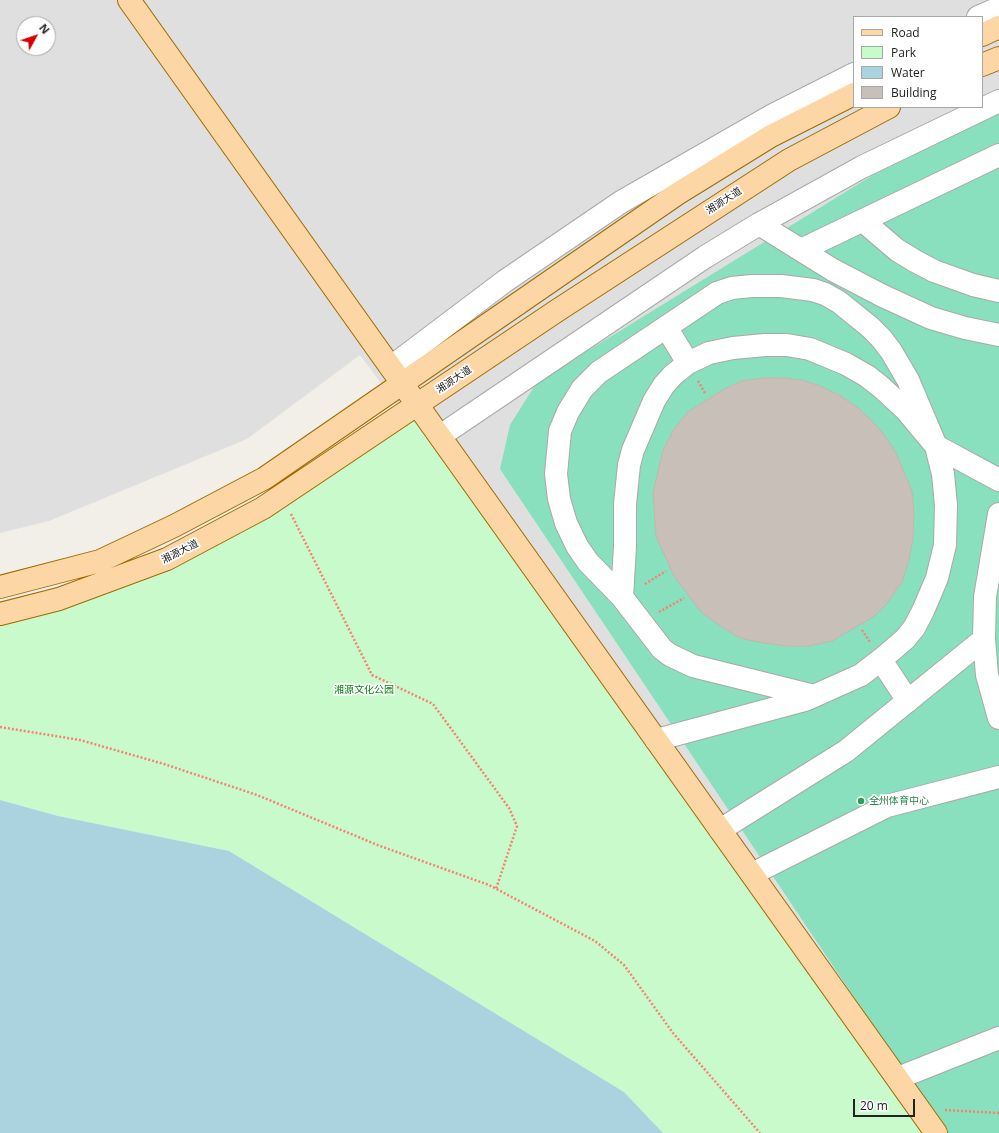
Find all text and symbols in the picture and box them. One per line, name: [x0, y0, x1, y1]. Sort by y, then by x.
north arrow: [16, 16, 56, 56]
legend: [853, 16, 983, 108]
text: N: [36, 20, 53, 37]
text: Road: [891, 24, 920, 41]
text: Park: [891, 44, 916, 61]
text: Water: [891, 64, 925, 81]
text: Building: [891, 84, 936, 101]
street label: 湘源大道: [704, 185, 744, 217]
street label: 湘源大道: [434, 364, 474, 396]
street label: 湘源大道: [159, 538, 201, 566]
park label: 湘源文化公园: [334, 684, 394, 696]
place label: 全州体育中心: [869, 795, 929, 807]
marker: 全州体育中心: [856, 796, 866, 806]
scale bar: [855, 1091, 917, 1117]
text: 20 m: [860, 1097, 888, 1114]

